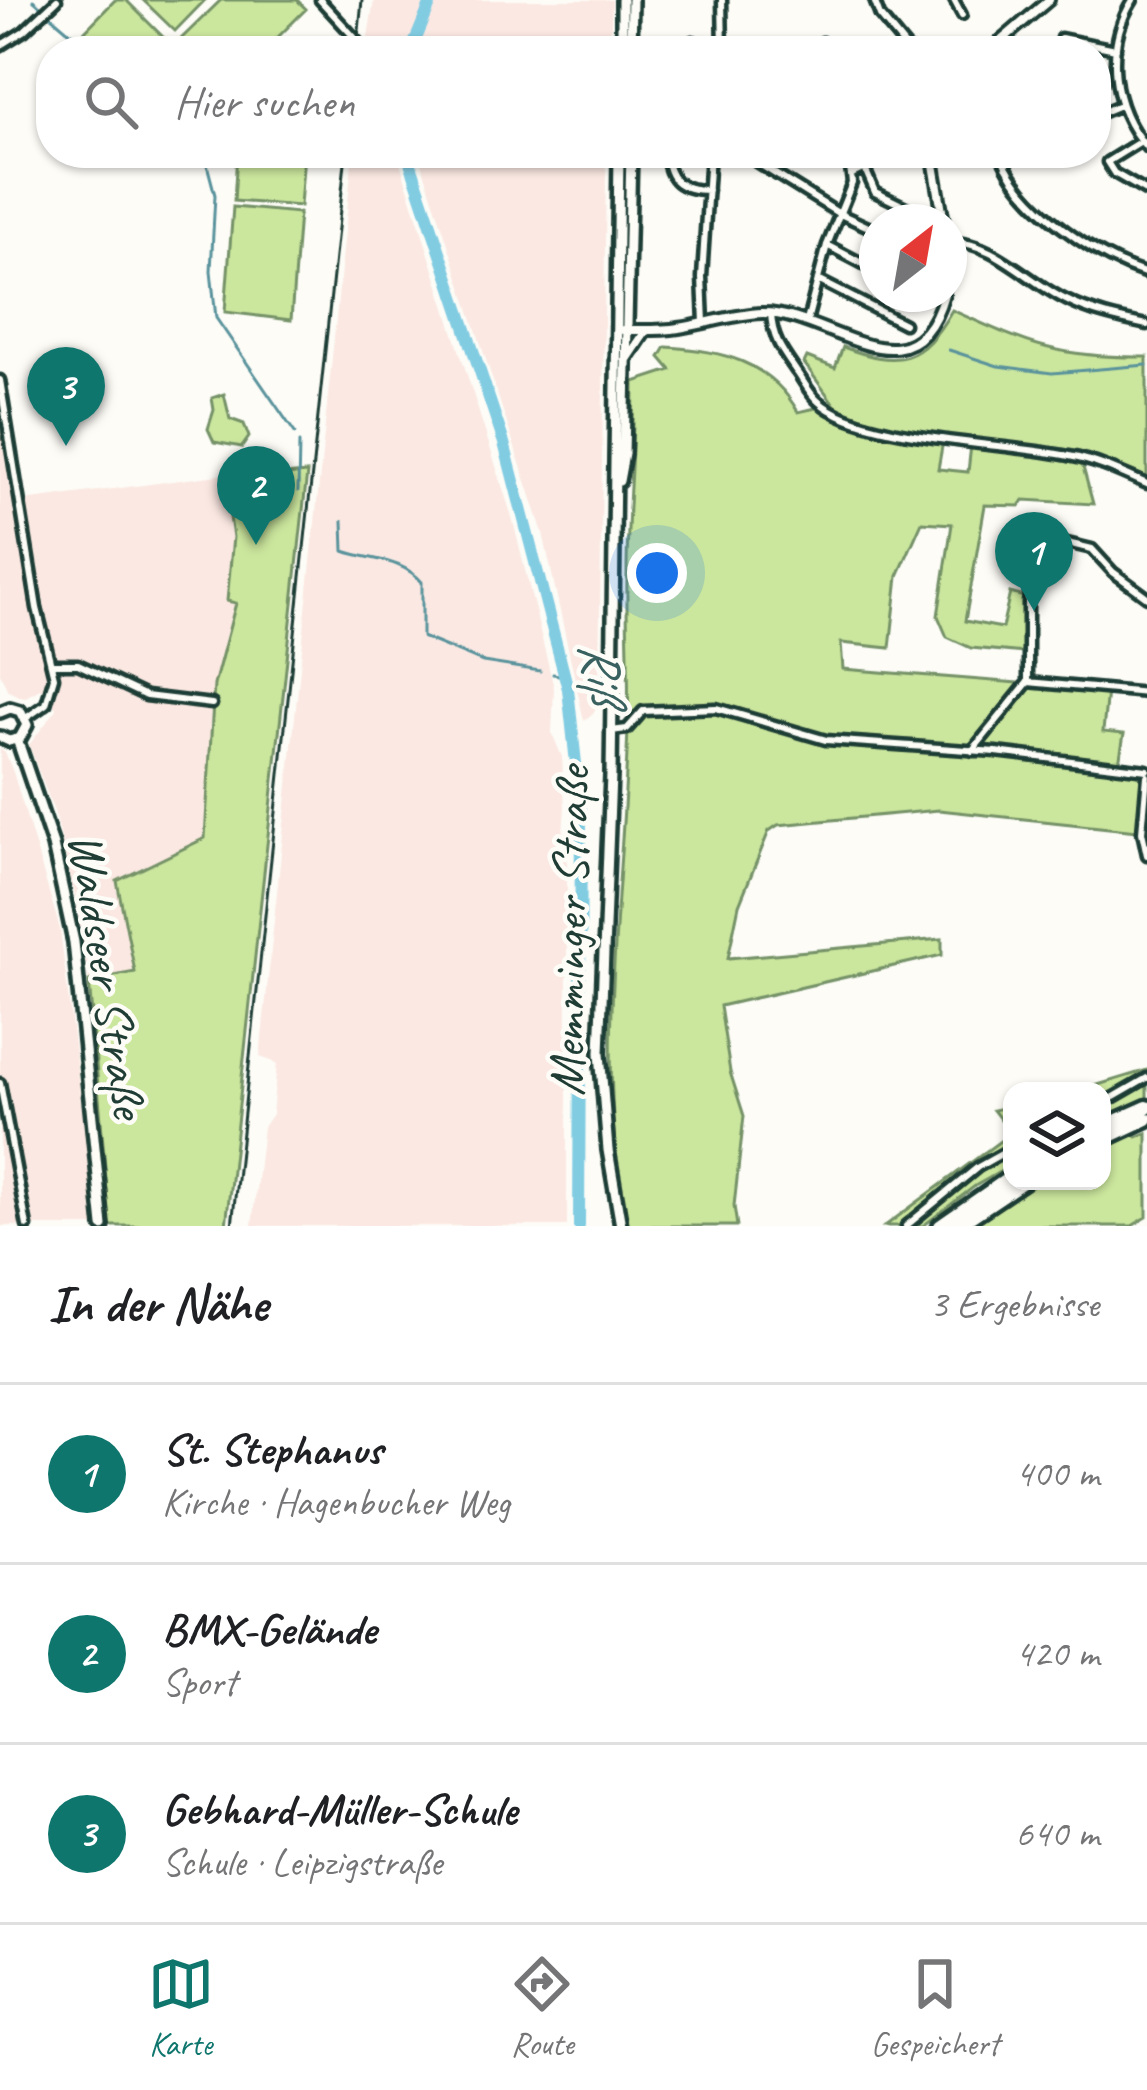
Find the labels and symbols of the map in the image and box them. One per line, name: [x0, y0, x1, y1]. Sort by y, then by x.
north arrow: [859, 204, 967, 312]
pin: 3: [27, 347, 105, 446]
pin: 2: [217, 446, 295, 545]
pin: 1: [995, 512, 1073, 611]
your location: [627, 543, 687, 603]
water label: Riß: [564, 635, 645, 721]
street label: Memminger Straße: [534, 762, 604, 1096]
street label: Waldseer Straße: [54, 828, 163, 1126]

